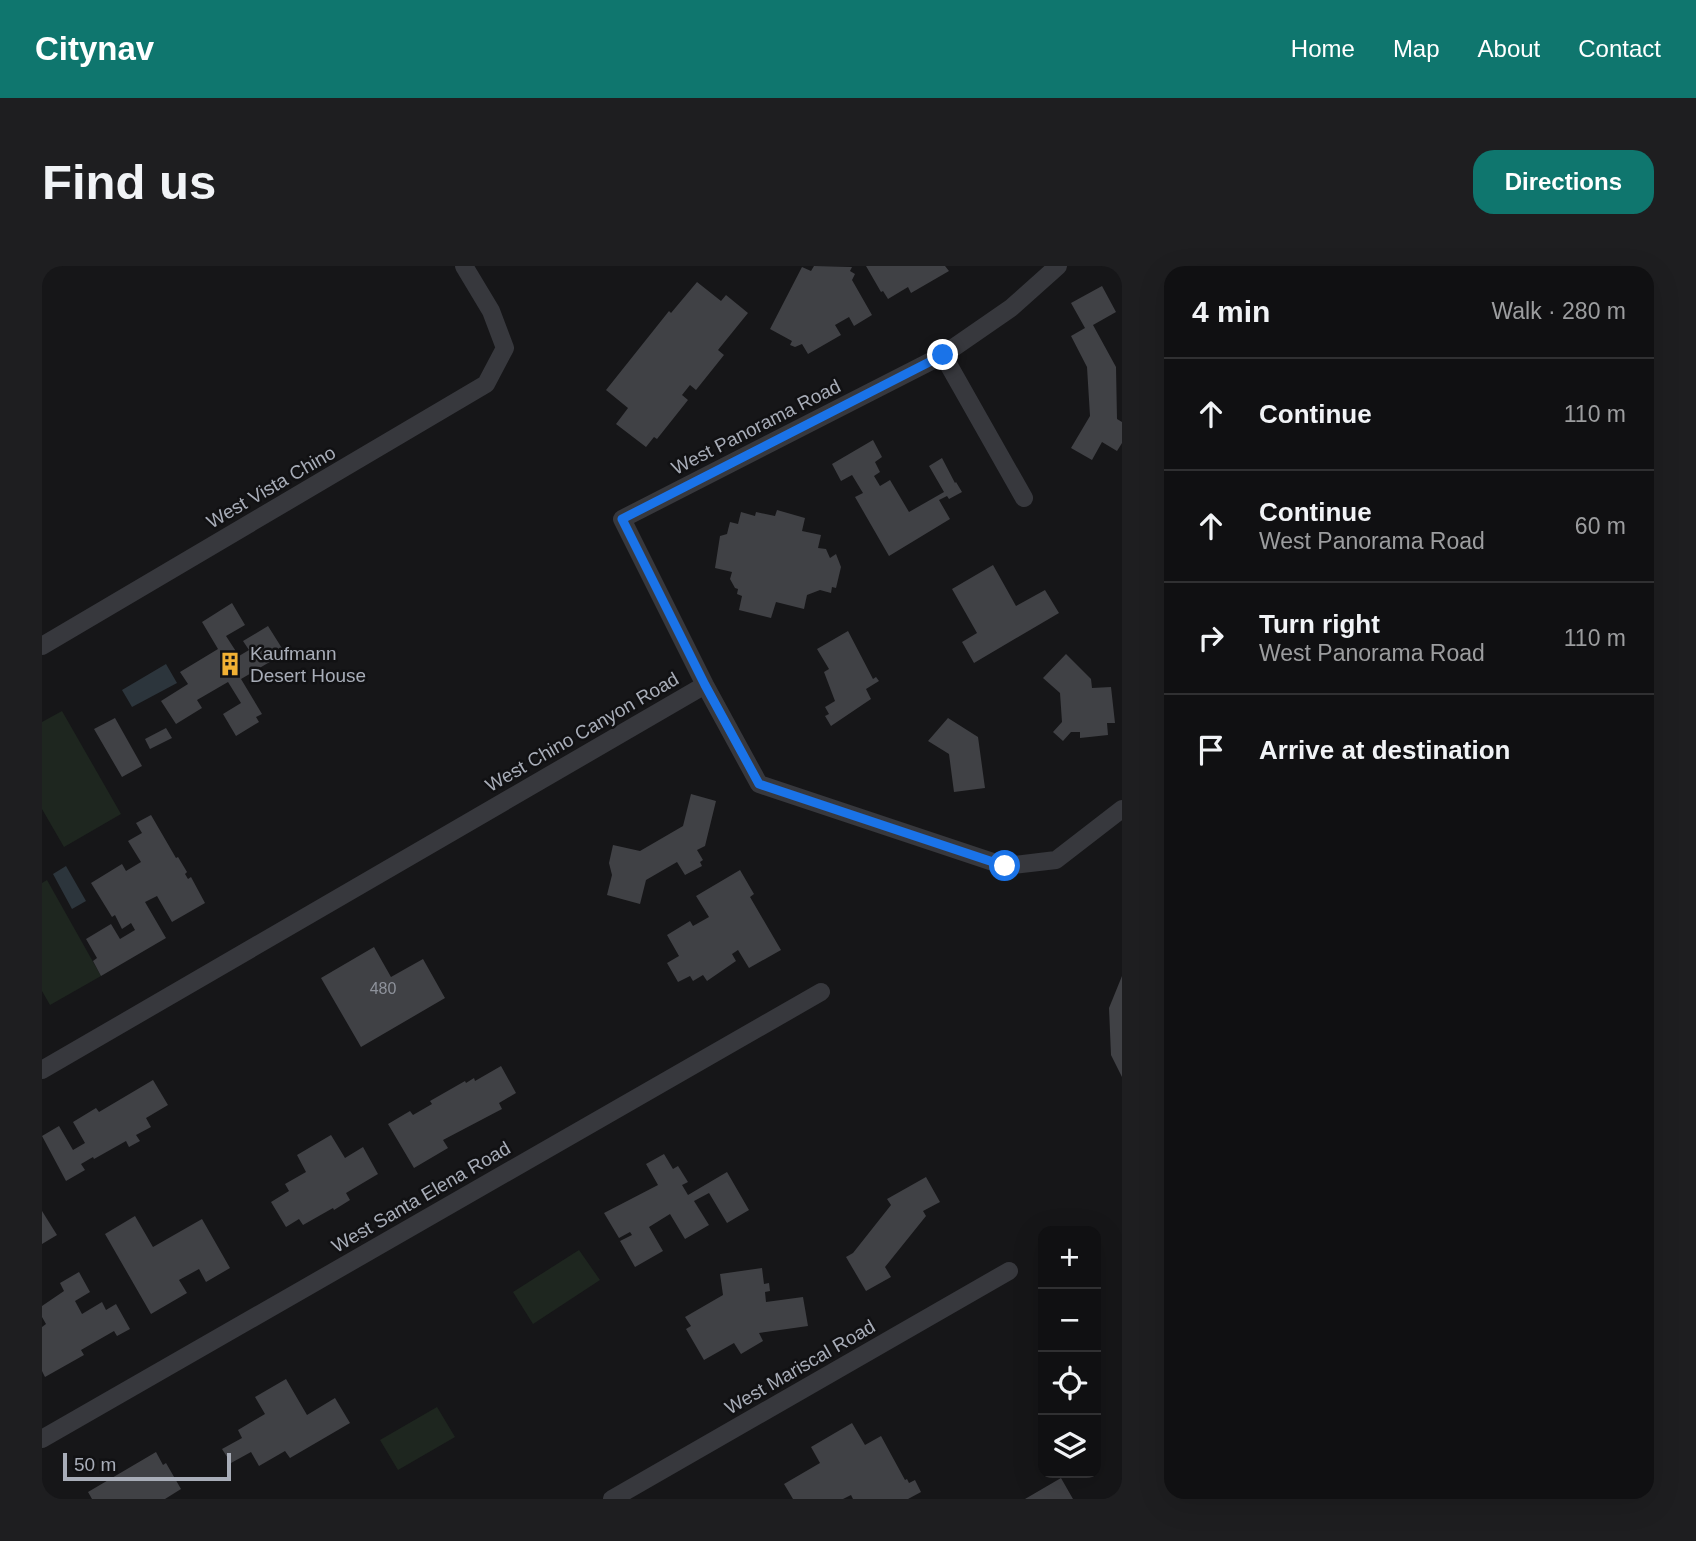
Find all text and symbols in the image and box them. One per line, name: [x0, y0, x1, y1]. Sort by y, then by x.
text: Citynav: [35, 30, 154, 67]
text: Home: [1291, 35, 1355, 62]
text: Map: [1393, 35, 1440, 62]
text: About: [1478, 35, 1540, 62]
text: Contact: [1578, 35, 1661, 62]
button: Directions: [1473, 150, 1654, 214]
text: Find us: [42, 155, 216, 209]
text: 4 min: [1192, 295, 1270, 328]
text: Walk · 280 m: [1491, 298, 1626, 324]
route end: [927, 339, 958, 370]
street label: West Panorama Road: [668, 375, 844, 479]
icon: ahead: [1192, 395, 1230, 433]
text: Continue: [1259, 399, 1372, 429]
text: 110 m: [1564, 401, 1626, 427]
street label: West Vista Chino: [203, 442, 339, 532]
text: Continue: [1259, 497, 1372, 527]
icon: ahead: [1192, 507, 1230, 545]
text: 60 m: [1575, 513, 1626, 539]
text: West Panorama Road: [1259, 528, 1485, 554]
text: Turn right: [1259, 609, 1380, 639]
icon: right: [1192, 619, 1230, 657]
text: 110 m: [1564, 625, 1626, 651]
text: West Panorama Road: [1259, 640, 1485, 666]
place label: Kaufmann Desert House: [250, 643, 366, 686]
building icon: Kaufmann Desert House: [216, 650, 244, 678]
street label: West Chino Canyon Road: [482, 668, 682, 796]
icon: arrive: [1192, 731, 1230, 769]
text: Arrive at destination: [1259, 735, 1510, 765]
route start: [989, 850, 1020, 881]
house number: 480: [370, 980, 396, 997]
street label: West Santa Elena Road: [328, 1137, 514, 1257]
map controls: [1038, 1226, 1101, 1478]
button: +: [1038, 1226, 1101, 1289]
button: −: [1038, 1289, 1101, 1352]
street label: West Mariscal Road: [721, 1315, 879, 1419]
button: locate: [1038, 1352, 1101, 1415]
button: layers: [1038, 1415, 1101, 1478]
scale bar: [63, 1450, 231, 1482]
text: 50 m: [74, 1454, 116, 1475]

